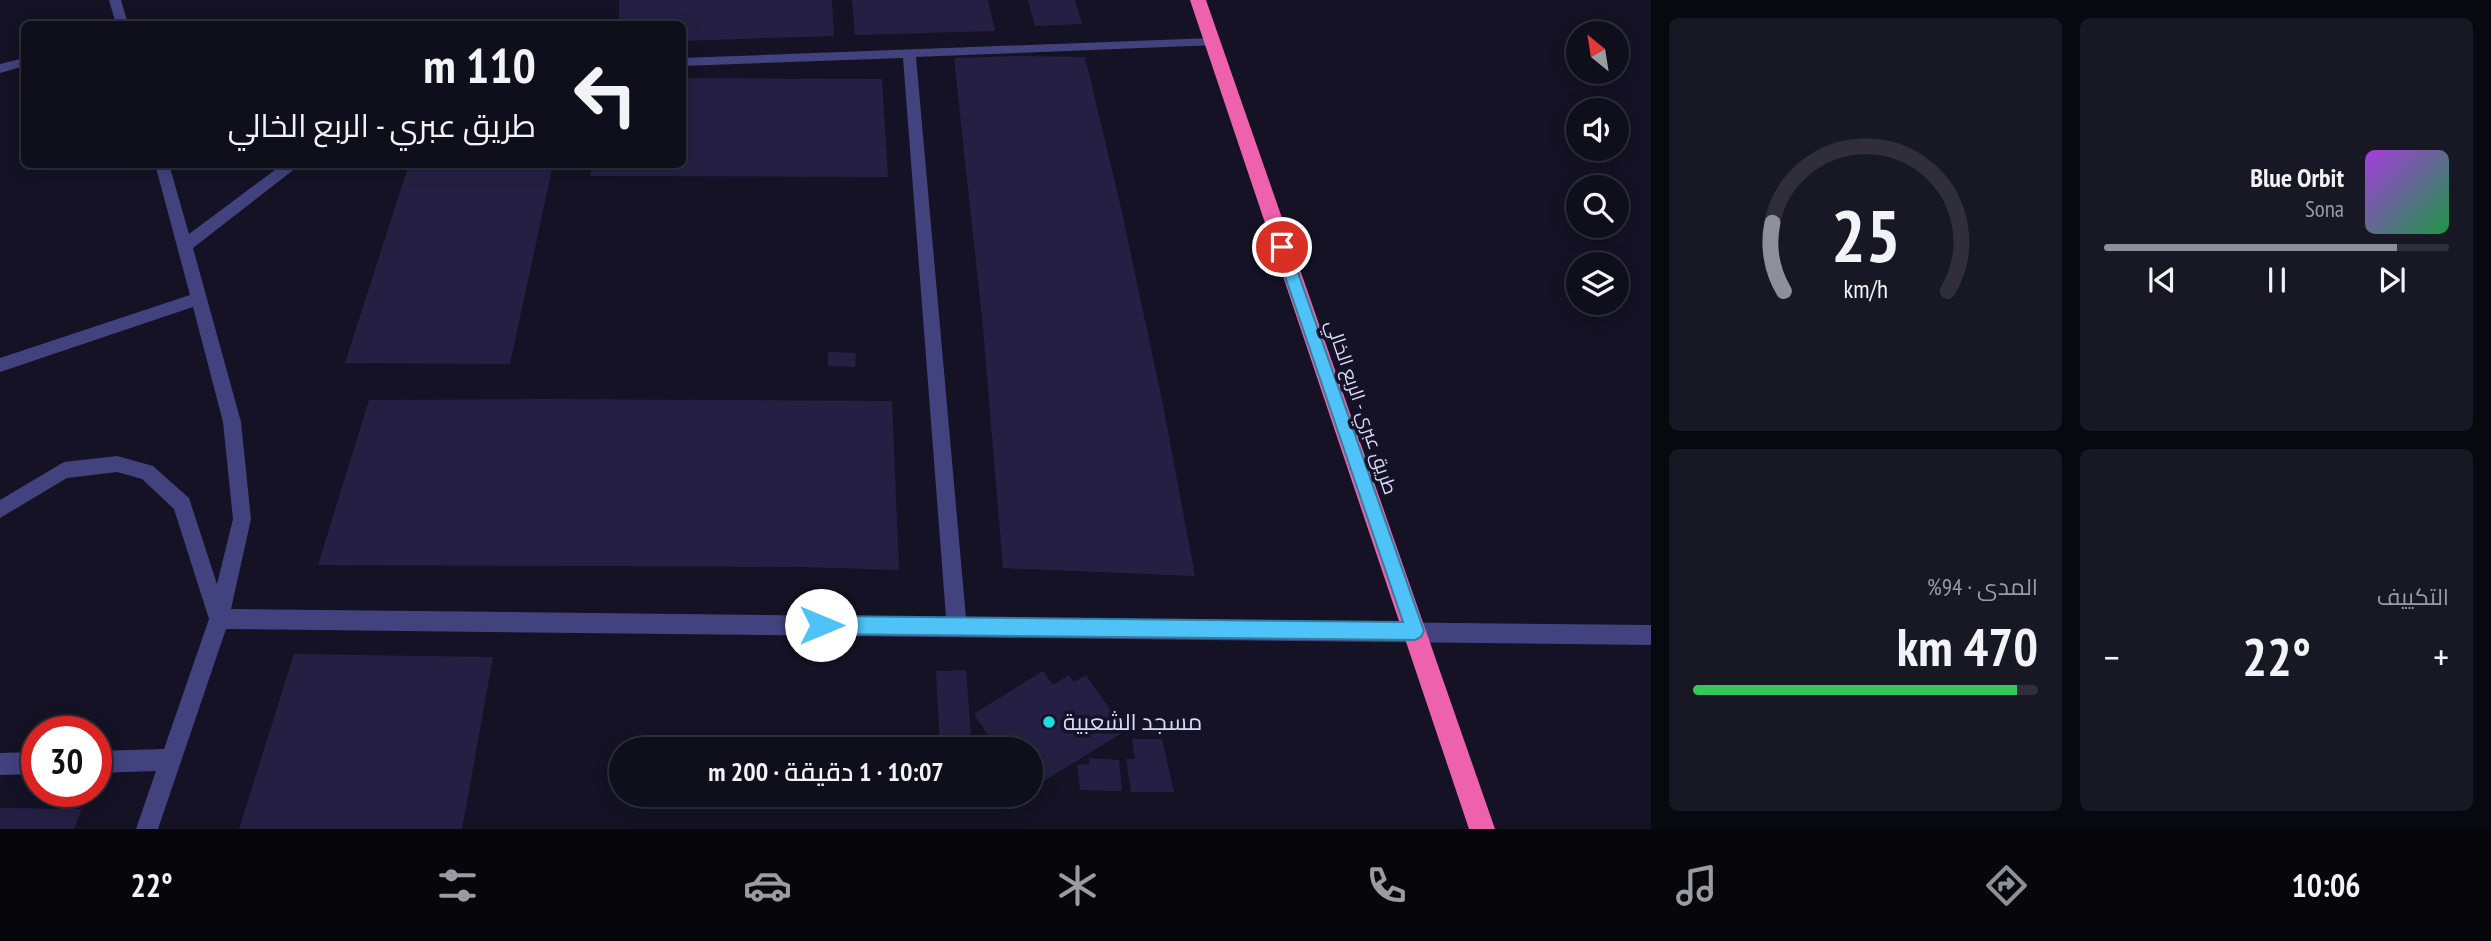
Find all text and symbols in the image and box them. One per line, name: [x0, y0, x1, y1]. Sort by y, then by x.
north arrow: [1566, 21, 1629, 84]
map controls: [1566, 21, 1629, 315]
text: 110 m: [423, 33, 536, 97]
icon: left: [560, 49, 651, 140]
button: sound: [1566, 98, 1629, 161]
text: طريق عبري - الربع الخالي: [228, 104, 536, 146]
text: Blue Orbit: [2250, 161, 2344, 194]
button: search: [1566, 175, 1629, 238]
text: 25: [1831, 187, 1900, 281]
text: Sona: [2305, 194, 2344, 223]
pin: [1252, 217, 1312, 277]
icon: arrive: [1263, 228, 1301, 266]
button: layers: [1566, 252, 1629, 315]
icon: previous: [2143, 261, 2181, 299]
icon: pause: [2258, 261, 2296, 299]
icon: next: [2373, 261, 2411, 299]
text: km/h: [1843, 273, 1888, 305]
street label: طريق عبري - الربع الخالي: [1318, 317, 1403, 498]
text: المدى · 94%: [1927, 572, 2038, 601]
text: التكييف: [2377, 582, 2449, 611]
position arrow: [784, 588, 858, 662]
text: 470 km: [1897, 613, 2038, 680]
text: 22°: [2242, 623, 2311, 690]
text: −: [2104, 632, 2120, 681]
text: +: [2433, 632, 2449, 681]
place label: مسجد الشعبية: [1063, 707, 1202, 736]
marker: مسجد الشعبية: [1041, 714, 1057, 730]
speed limit sign: 30: [21, 716, 112, 807]
text: 10:07 · 1 دقيقة · 200 m: [708, 755, 944, 788]
icon: filters: [433, 861, 482, 910]
icon: car: [743, 861, 792, 910]
icon: climate: [1053, 861, 1102, 910]
icon: phone: [1362, 861, 1411, 910]
icon: music: [1672, 861, 1721, 910]
icon: directions: [1982, 861, 2031, 910]
text: 22°: [130, 864, 173, 906]
text: 10:06: [2291, 864, 2361, 906]

